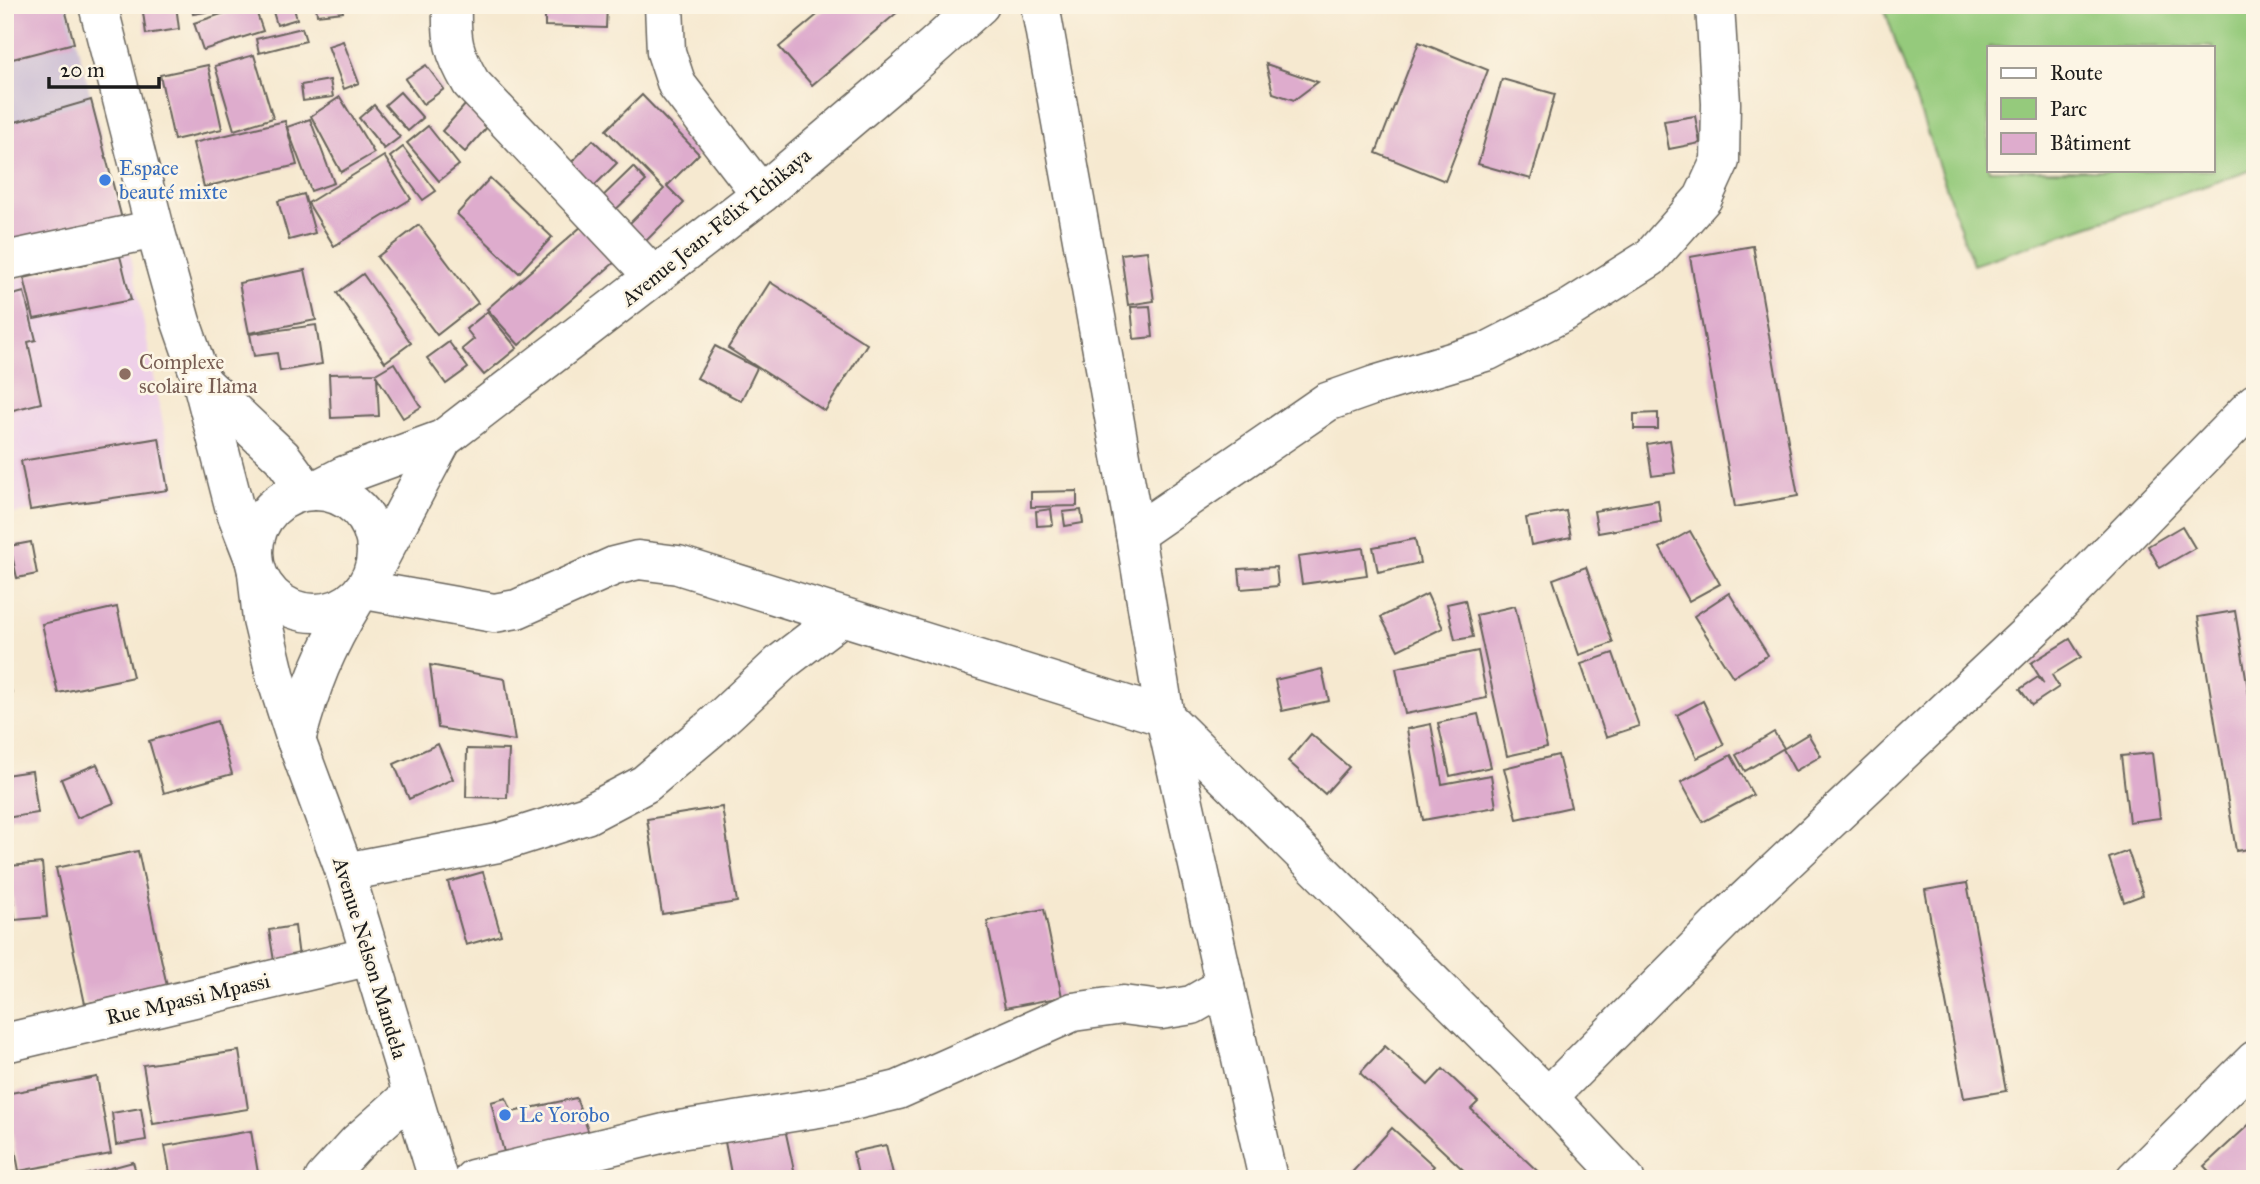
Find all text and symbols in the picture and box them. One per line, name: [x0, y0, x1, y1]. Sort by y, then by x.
scale bar: [49, 46, 159, 90]
legend: [1987, 46, 2214, 172]
text: 20 m: [60, 57, 105, 83]
text: Route: [2050, 60, 2103, 86]
text: Parc: [2050, 96, 2087, 122]
text: Bâtiment: [2050, 130, 2132, 156]
street label: Avenue Jean-Félix Tchikaya: [615, 142, 816, 312]
place label: Espace beauté mixte: [119, 155, 228, 205]
marker: Espace beauté mixte: [97, 172, 113, 188]
place label: Complexe scolaire Ilama: [139, 349, 258, 399]
marker: Complexe scolaire Ilama: [117, 366, 133, 382]
street label: Avenue Nelson Mandela: [327, 853, 413, 1062]
street label: Rue Mpassi Mpassi: [103, 967, 273, 1031]
place label: Le Yorobo: [519, 1102, 610, 1128]
marker: Le Yorobo: [497, 1107, 513, 1123]

